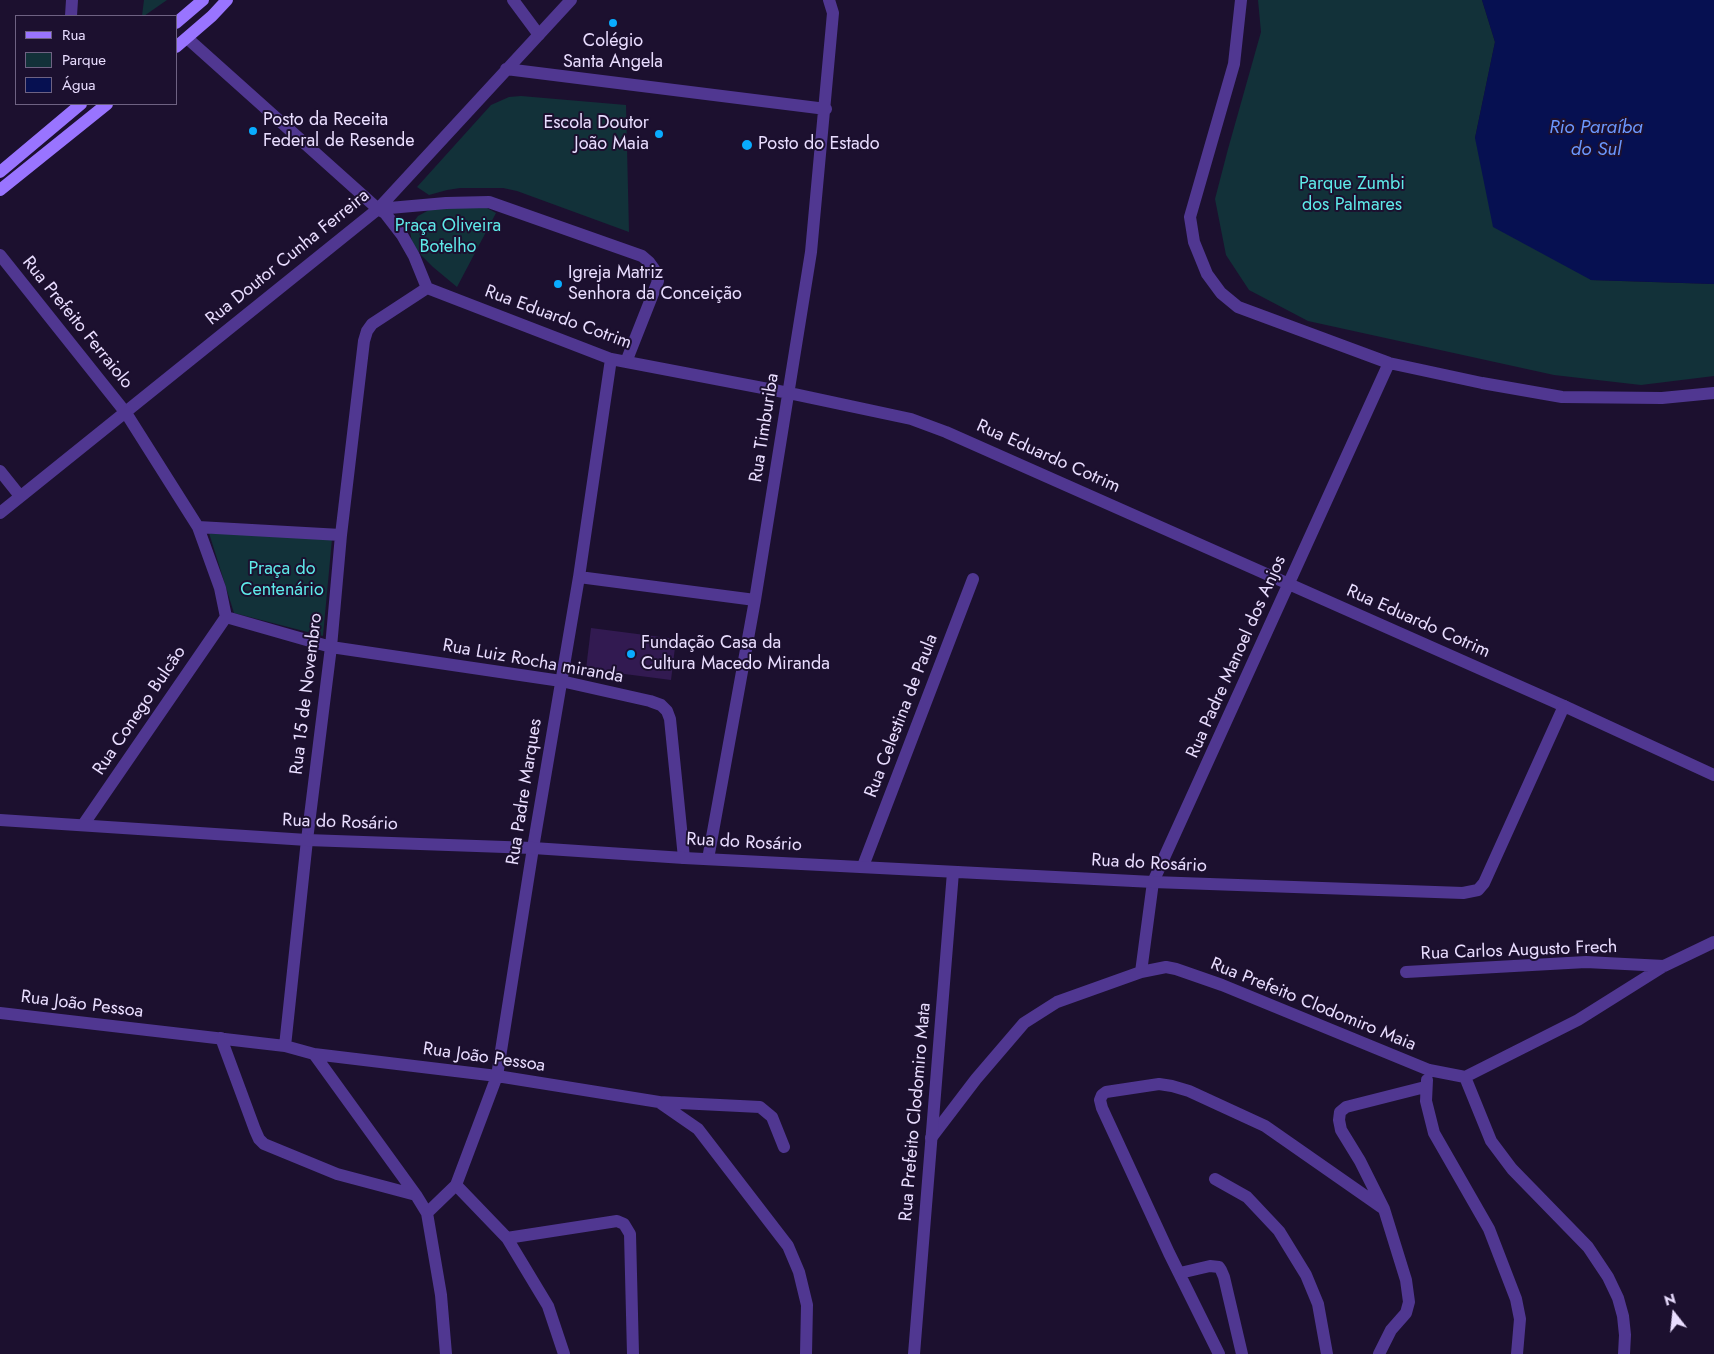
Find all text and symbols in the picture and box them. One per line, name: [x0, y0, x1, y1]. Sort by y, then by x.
legend: [15, 15, 178, 105]
marker: Colégio Santa Angela: [607, 17, 619, 29]
text: Rua: [62, 24, 86, 46]
place label: Colégio Santa Angela: [563, 31, 663, 74]
text: Parque: [62, 49, 106, 71]
text: Água: [62, 74, 96, 96]
place label: Posto da Receita Federal de Resende: [263, 110, 414, 152]
place label: Escola Doutor João Maia: [543, 113, 649, 156]
water label: Rio Paraíba do Sul: [1549, 117, 1643, 161]
marker: Posto da Receita Federal de Resende: [247, 125, 259, 137]
marker: Escola Doutor João Maia: [653, 128, 665, 140]
place label: Posto do Estado: [758, 134, 880, 156]
marker: Posto do Estado: [740, 138, 754, 152]
park label: Parque Zumbi dos Palmares: [1299, 174, 1405, 216]
street label: Rua Doutor Cunha Ferreira: [202, 185, 374, 331]
park label: Praça Oliveira Botelho: [395, 216, 501, 258]
street label: Rua Prefeito Ferraiolo: [17, 252, 137, 394]
place label: Igreja Matriz Senhora da Conceição: [568, 263, 742, 306]
marker: Igreja Matriz Senhora da Conceição: [552, 278, 564, 290]
street label: Rua Eduardo Cotrim: [482, 281, 634, 355]
street label: Rua Timburiba: [746, 372, 784, 484]
street label: Rua Eduardo Cotrim: [973, 416, 1123, 498]
street label: Rua Padre Manoel dos Anjos: [1183, 552, 1291, 762]
park label: Praça do Centenário: [240, 559, 324, 602]
street label: Rua Eduardo Cotrim: [1343, 581, 1493, 663]
street label: Rua 15 de Novembro: [286, 612, 328, 776]
street label: Rua Celestina de Paula: [861, 631, 943, 801]
place label: Fundação Casa da Cultura Macedo Miranda: [641, 633, 830, 676]
street label: Rua Luiz Rocha miranda: [441, 635, 625, 689]
street label: Rua Conego Bulcão: [89, 642, 191, 780]
marker: Fundação Casa da Cultura Macedo Miranda: [625, 648, 637, 660]
street label: Rua Padre Marques: [503, 717, 547, 867]
street label: Rua do Rosário: [282, 810, 398, 836]
street label: Rua do Rosário: [686, 829, 802, 857]
street label: Rua do Rosário: [1091, 850, 1207, 878]
street label: Rua Carlos Augusto Frech: [1420, 937, 1618, 965]
street label: Rua Prefeito Clodomiro Maia: [1207, 954, 1419, 1056]
street label: Rua João Pessoa: [20, 987, 144, 1023]
street label: Rua Prefeito Clodomiro Mata: [896, 1002, 936, 1222]
street label: Rua João Pessoa: [421, 1039, 547, 1077]
text: N: [1662, 1288, 1678, 1311]
north arrow: [1649, 1289, 1699, 1339]

